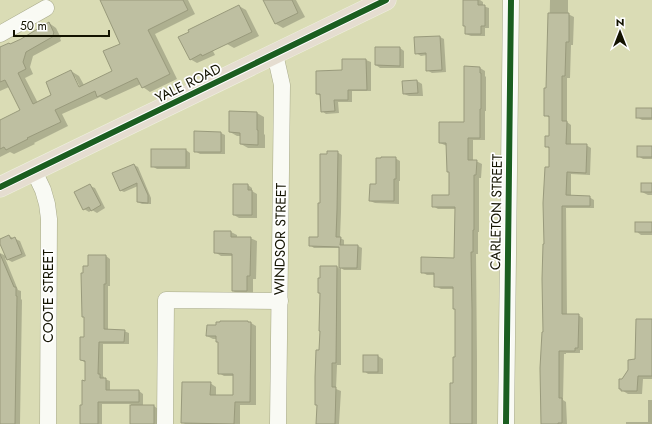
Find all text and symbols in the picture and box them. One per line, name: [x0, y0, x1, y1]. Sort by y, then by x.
scale bar: [14, 12, 109, 38]
north arrow: [600, 12, 640, 52]
text: N: [616, 14, 624, 30]
text: 50 m: [20, 17, 47, 35]
street label: YALE ROAD: [152, 58, 224, 108]
street label: CARLETON STREET: [485, 153, 507, 270]
street label: WINDSOR STREET: [269, 182, 291, 295]
street label: COOTE STREET: [38, 249, 58, 343]

